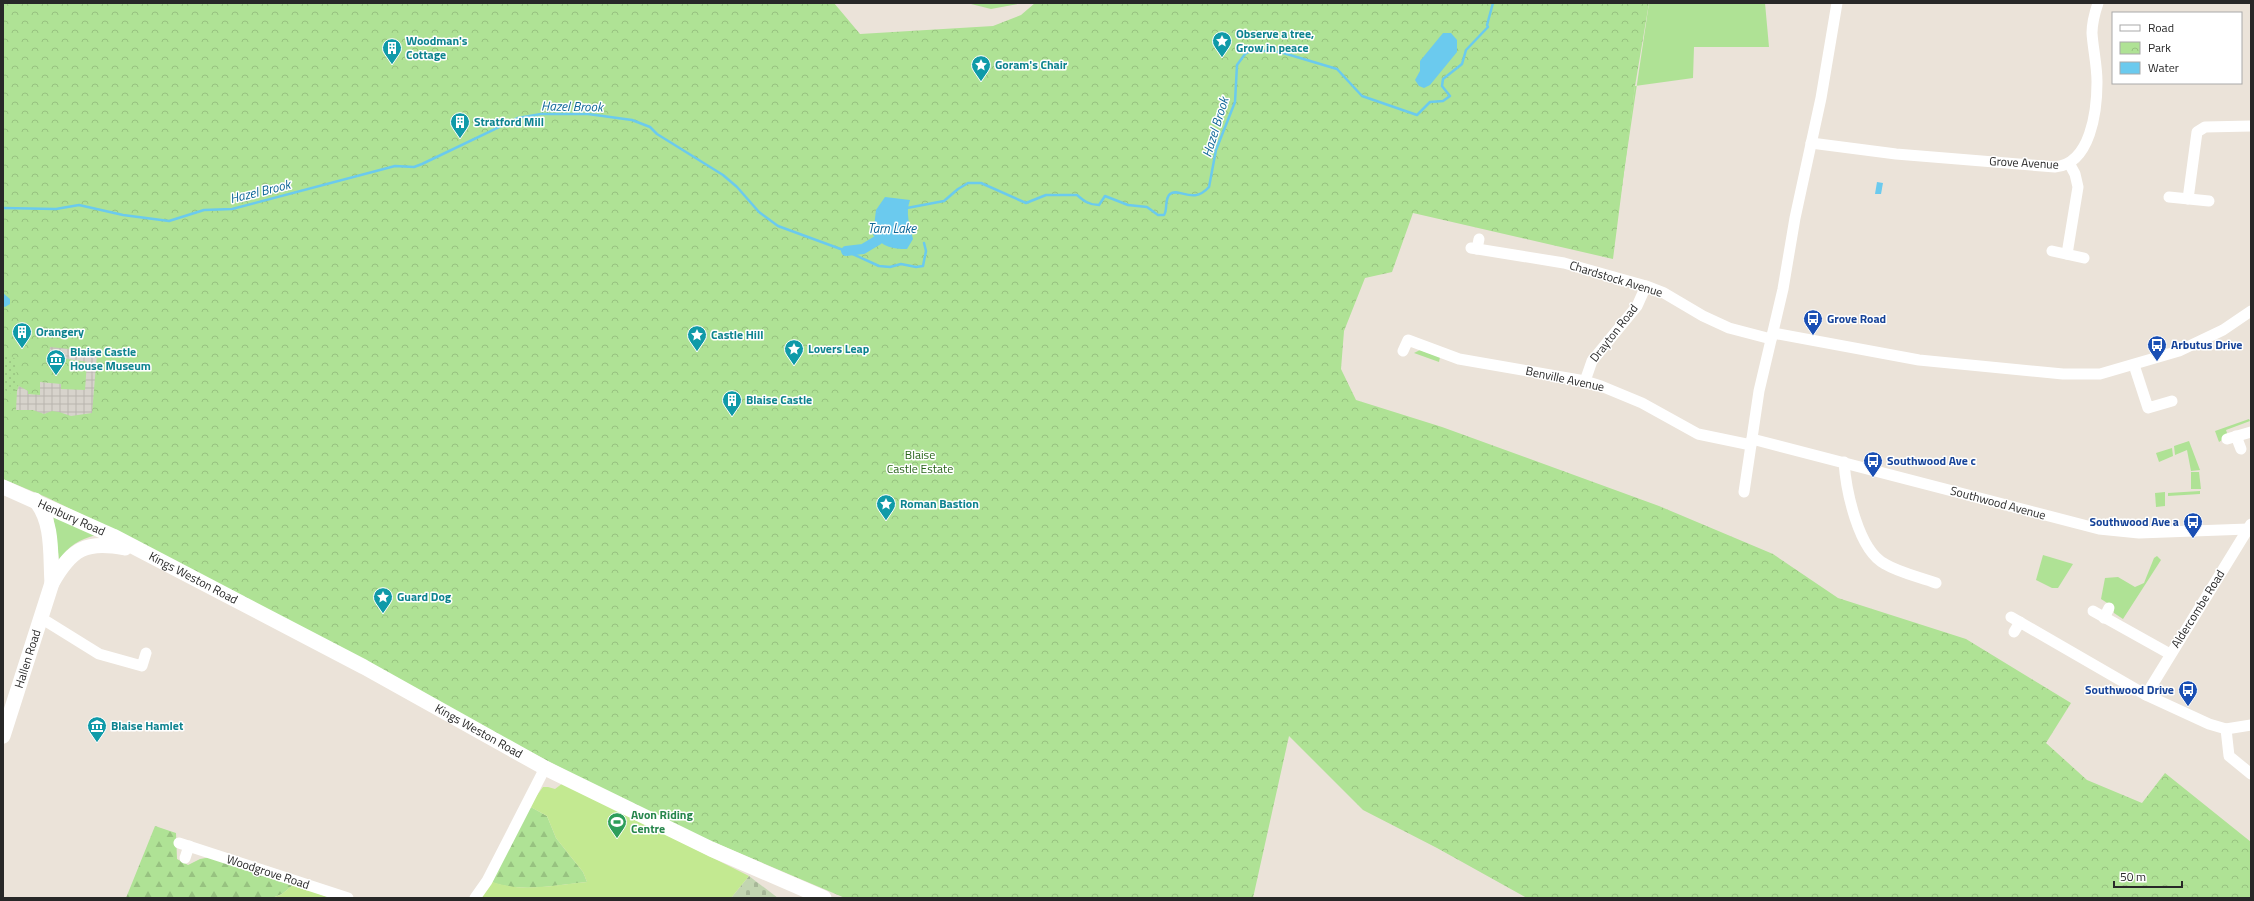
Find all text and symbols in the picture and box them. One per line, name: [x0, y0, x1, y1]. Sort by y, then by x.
legend: [2112, 12, 2242, 84]
text: Road: [2148, 18, 2174, 37]
place label: Observe a tree, Grow in peace: [1236, 24, 1314, 57]
place icon: Observe a tree, Grow in peace: [1211, 30, 1233, 58]
place label: Woodman's Cottage: [406, 31, 468, 64]
building icon: Woodman's Cottage: [381, 37, 403, 65]
text: Park: [2148, 38, 2171, 57]
place icon: Goram's Chair: [970, 54, 992, 82]
place label: Goram's Chair: [995, 55, 1068, 74]
text: Water: [2148, 58, 2179, 77]
water label: Hazel Brook: [1196, 92, 1234, 159]
water label: Hazel Brook: [541, 95, 605, 117]
building icon: Stratford Mill: [449, 111, 471, 139]
place label: Stratford Mill: [474, 112, 544, 131]
street label: Grove Avenue: [1989, 151, 2059, 174]
water label: Hazel Brook: [228, 173, 294, 208]
water label: Tarn Lake: [868, 218, 917, 238]
street label: Chardstock Avenue: [1567, 255, 1665, 302]
street label: Drayton Road: [1585, 300, 1642, 366]
bus stop icon: Grove Road: [1802, 308, 1824, 336]
place label: Grove Road: [1827, 309, 1886, 328]
building icon: Orangery: [11, 321, 33, 349]
place label: Orangery: [36, 322, 84, 341]
place icon: Castle Hill: [686, 324, 708, 352]
place label: Castle Hill: [711, 325, 763, 344]
bus stop icon: Arbutus Drive: [2146, 334, 2168, 362]
place label: Arbutus Drive: [2171, 335, 2242, 354]
place icon: Lovers Leap: [783, 338, 805, 366]
place label: Lovers Leap: [808, 339, 870, 358]
place label: Blaise Castle House Museum: [70, 342, 151, 375]
museum icon: Blaise Castle House Museum: [45, 348, 67, 376]
street label: Benville Avenue: [1524, 361, 1606, 396]
building icon: Blaise Castle: [721, 389, 743, 417]
place label: Blaise Castle: [746, 390, 812, 409]
park label: Blaise Castle Estate: [887, 445, 953, 478]
bus stop icon: Southwood Ave c: [1862, 450, 1884, 478]
place label: Southwood Ave c: [1887, 451, 1976, 470]
street label: Southwood Avenue: [1948, 481, 2048, 524]
place icon: Roman Bastion: [875, 493, 897, 521]
street label: Henbury Road: [35, 494, 108, 540]
place label: Roman Bastion: [900, 494, 979, 513]
bus stop icon: Southwood Ave a: [2182, 511, 2204, 539]
place label: Southwood Ave a: [2089, 512, 2179, 531]
street label: Kings Weston Road: [146, 546, 241, 609]
street label: Aldercombe Road: [2166, 566, 2229, 651]
place icon: Guard Dog: [372, 586, 394, 614]
place label: Guard Dog: [397, 587, 452, 606]
street label: Hallen Road: [9, 627, 46, 691]
bus stop icon: Southwood Drive: [2177, 679, 2199, 707]
place label: Southwood Drive: [2085, 680, 2174, 699]
street label: Kings Weston Road: [432, 698, 526, 763]
museum icon: Blaise Hamlet: [86, 715, 108, 743]
place label: Blaise Hamlet: [111, 716, 184, 735]
place label: Avon Riding Centre: [631, 805, 693, 838]
sports icon: Avon Riding Centre: [606, 811, 628, 839]
street label: Woodgrove Road: [224, 849, 312, 894]
scale bar: [2114, 863, 2182, 889]
text: 50 m: [2120, 867, 2146, 886]

